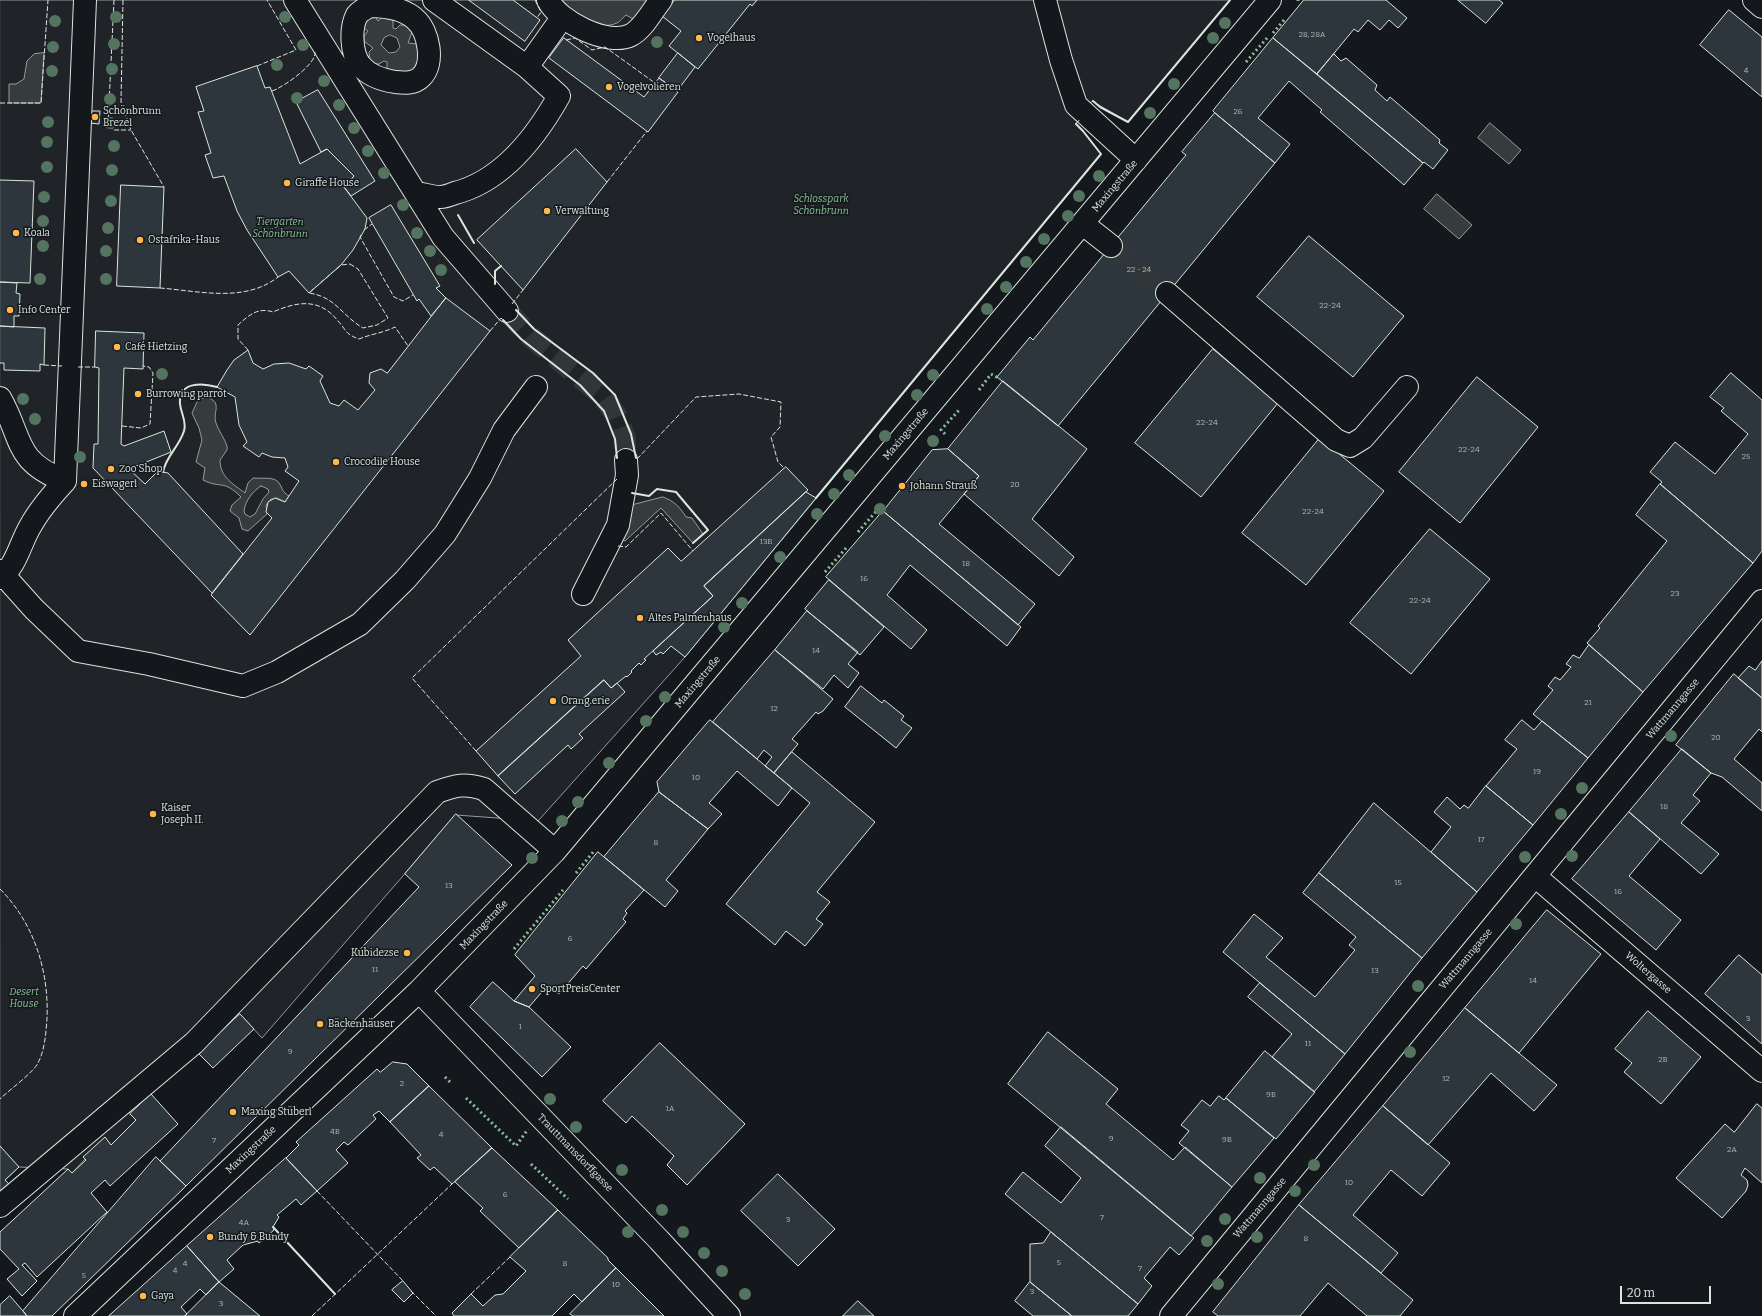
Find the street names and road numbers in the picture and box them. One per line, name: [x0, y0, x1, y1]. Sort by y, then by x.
street label: Maxingstraße: [1090, 158, 1140, 214]
street label: Maxingstraße: [881, 406, 931, 462]
street label: Maxingstraße: [673, 654, 723, 710]
street label: Wattmanngasse: [1644, 676, 1702, 742]
street label: Maxingstraße: [457, 898, 511, 952]
street label: Wattmanngasse: [1437, 926, 1495, 992]
street label: Woltergasse: [1622, 950, 1674, 996]
street label: Trauttmansdorffgasse: [535, 1112, 615, 1194]
street label: Maxingstraße: [223, 1124, 279, 1176]
street label: Wattmanngasse: [1231, 1175, 1289, 1241]

